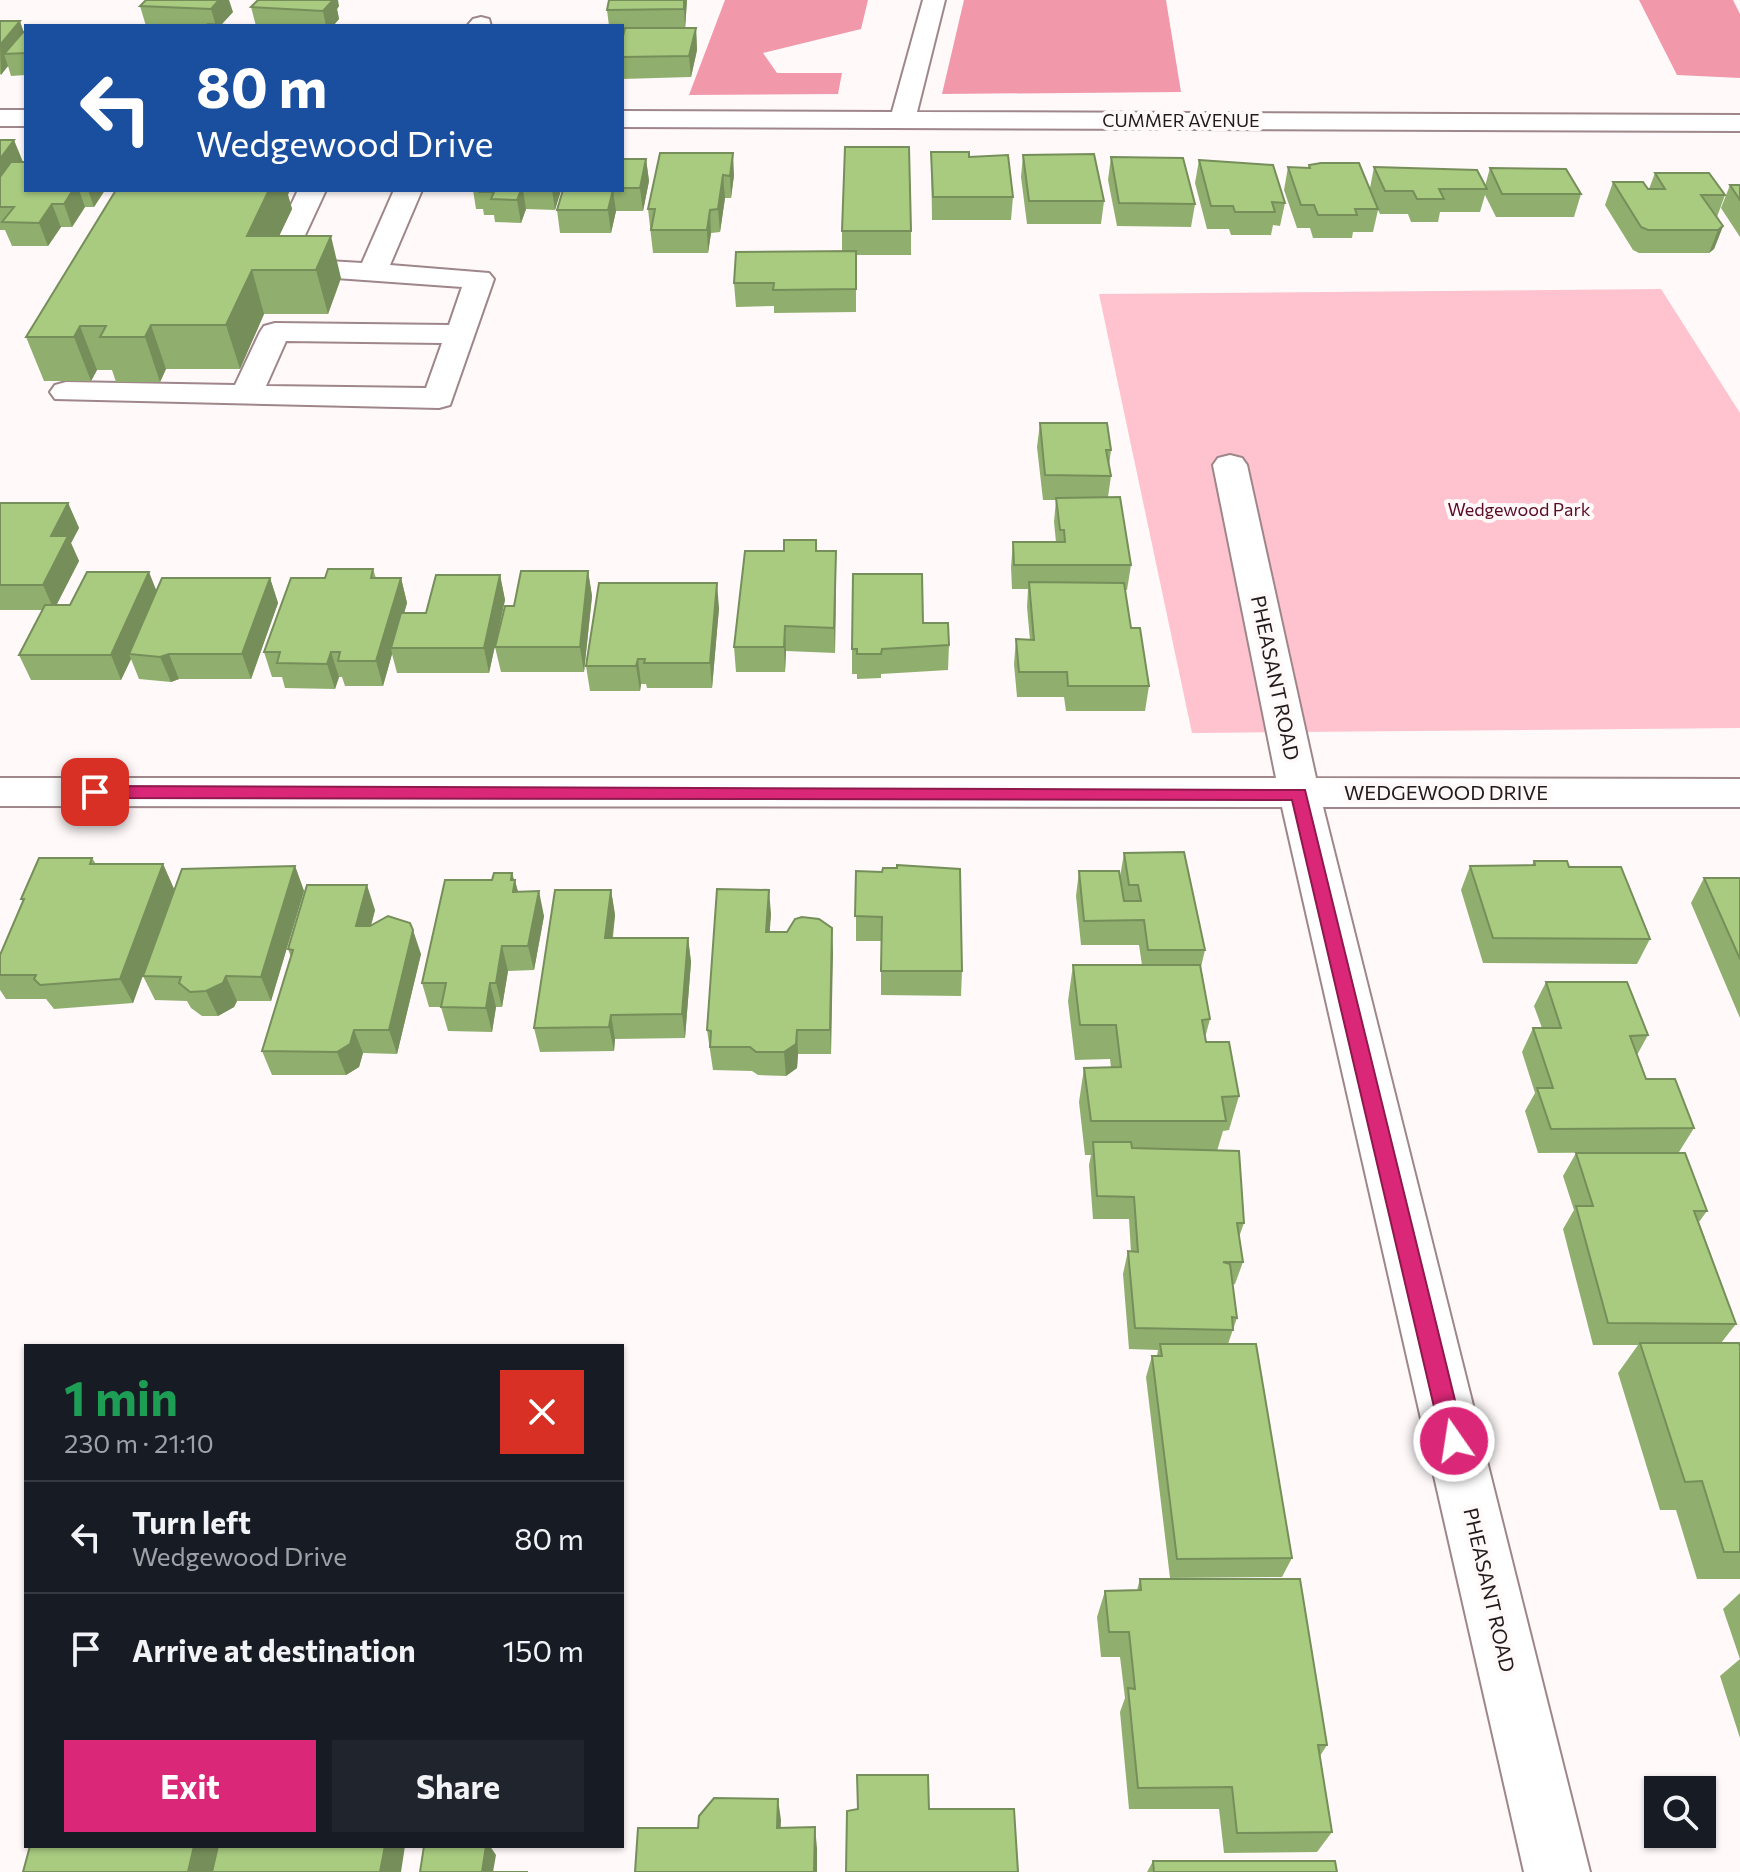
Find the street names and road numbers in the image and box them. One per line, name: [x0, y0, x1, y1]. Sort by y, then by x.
street label: CUMMER AVENUE: [1102, 109, 1260, 131]
street label: PHEASANT ROAD: [1247, 593, 1305, 762]
street label: WEDGEWOOD DRIVE: [1344, 780, 1548, 804]
street label: PHEASANT ROAD: [1459, 1505, 1521, 1674]

